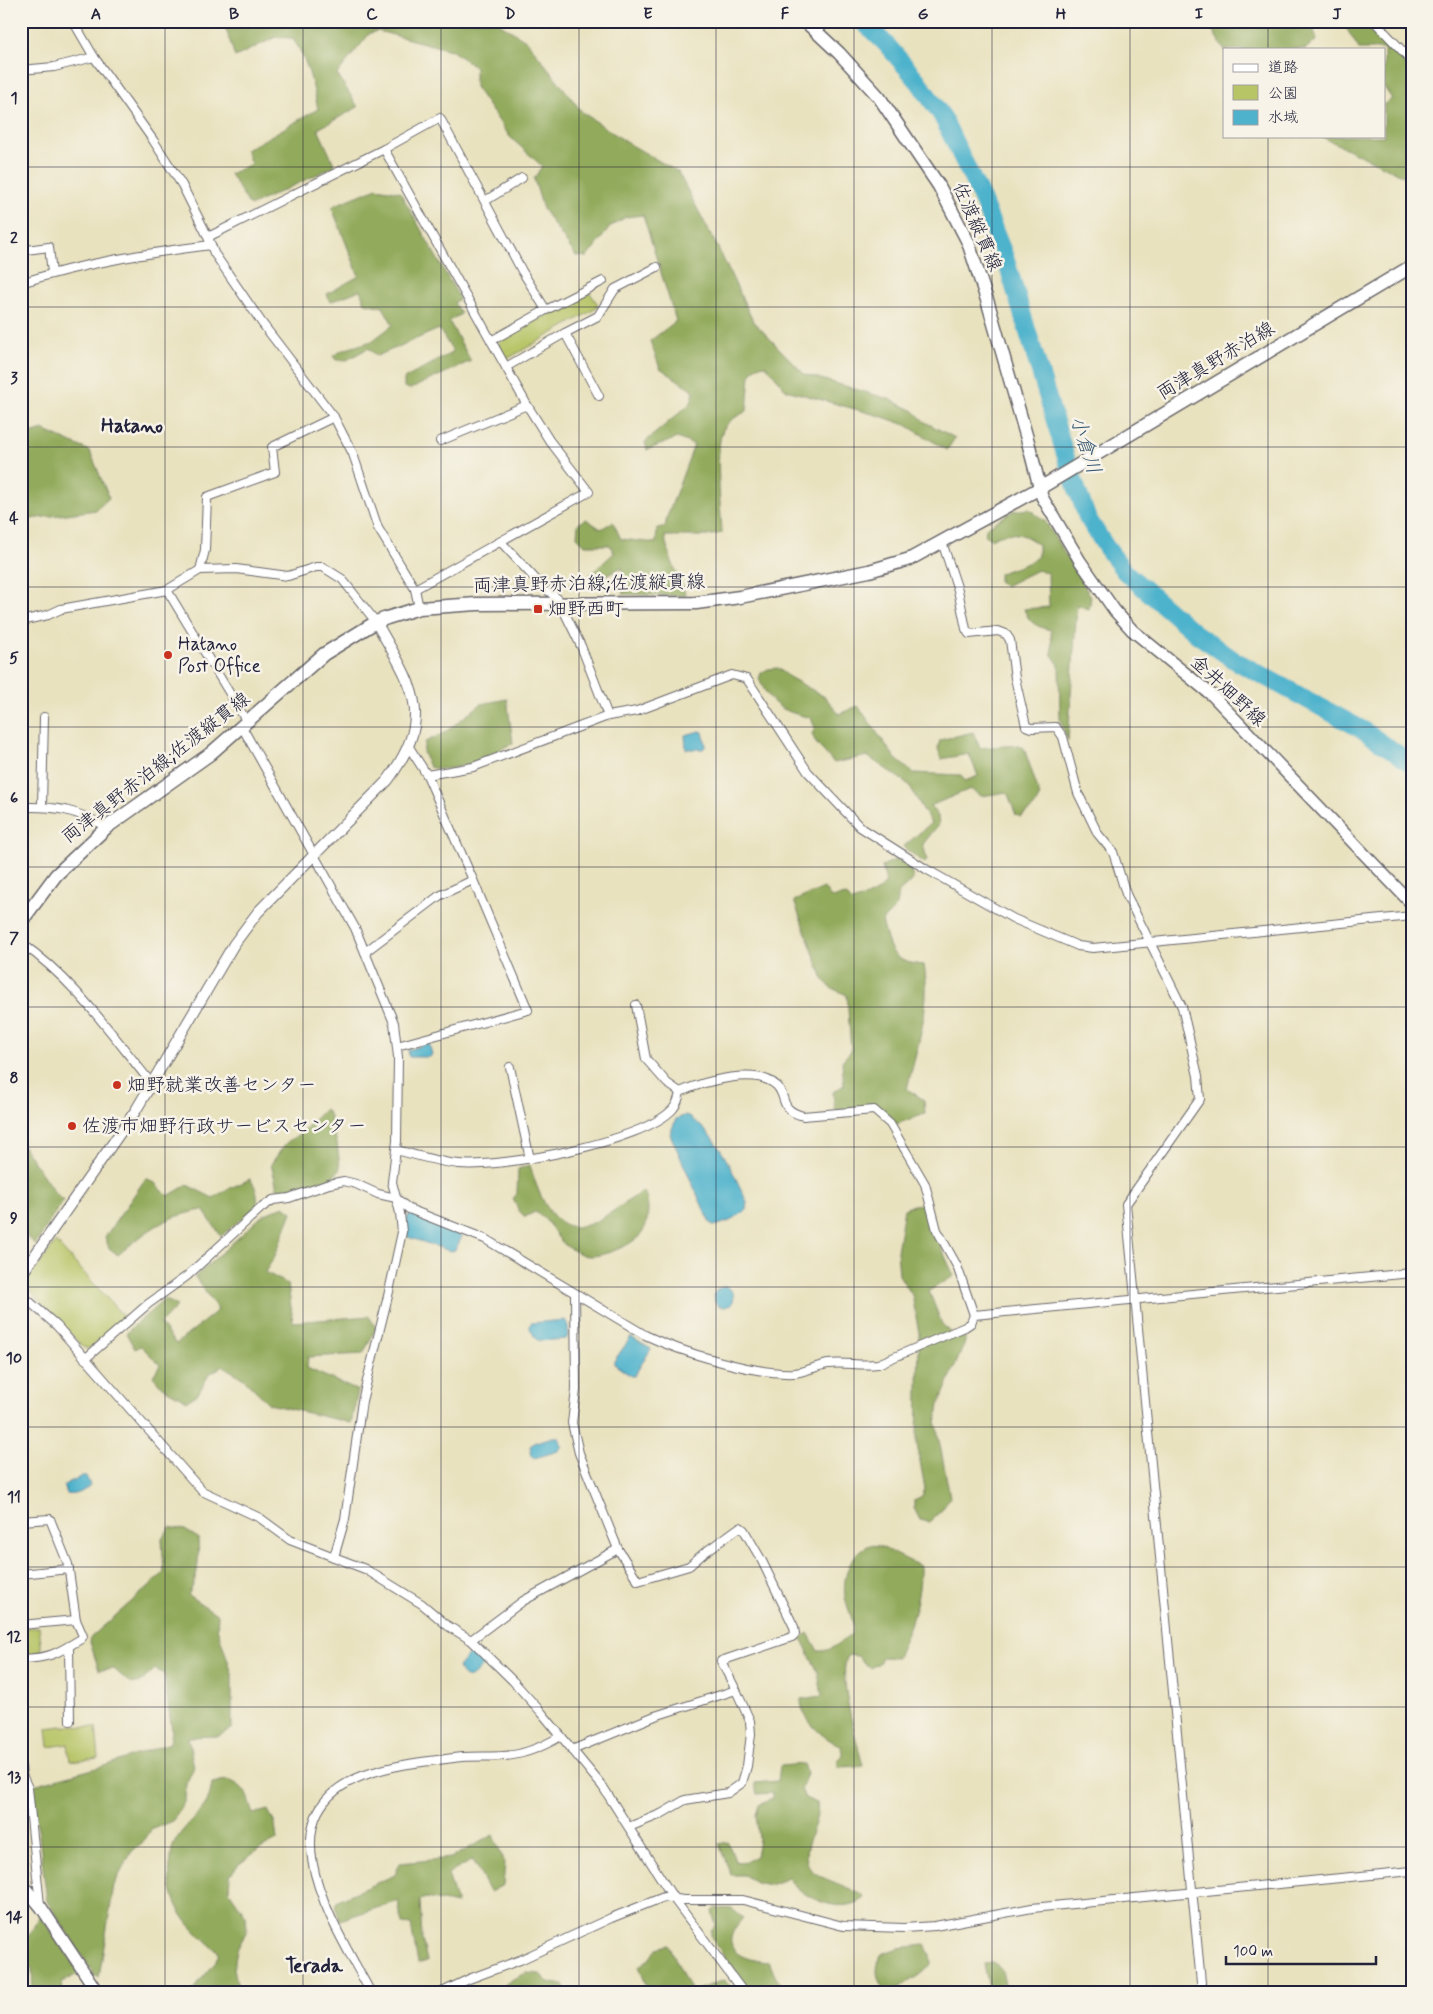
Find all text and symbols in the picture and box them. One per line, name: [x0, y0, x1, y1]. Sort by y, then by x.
text: A: [91, 4, 101, 25]
text: B: [229, 4, 239, 25]
text: C: [366, 4, 378, 25]
text: D: [504, 4, 516, 25]
text: E: [643, 4, 653, 25]
text: F: [781, 4, 790, 25]
text: G: [918, 4, 929, 25]
text: H: [1056, 4, 1067, 25]
text: I: [1195, 4, 1204, 25]
text: J: [1332, 4, 1342, 25]
legend: [1223, 48, 1386, 138]
text: 道路: [1268, 58, 1298, 78]
text: 公園: [1268, 84, 1298, 104]
text: 1: [10, 88, 18, 109]
text: 水域: [1268, 108, 1298, 128]
street label: 佐渡縦貫線: [946, 179, 1008, 275]
text: 2: [10, 228, 18, 249]
street label: 両津真野赤泊線: [1153, 316, 1279, 406]
text: 3: [10, 368, 18, 389]
water label: 小倉川: [1063, 412, 1107, 478]
district label: Hatano: [101, 413, 163, 440]
text: 4: [9, 508, 19, 529]
street label: 両津真野赤泊線;佐渡縦貫線: [473, 569, 705, 599]
place label: 畑野西町: [548, 597, 624, 622]
marker: 畑野西町: [532, 603, 544, 615]
place label: Hatano Post Office: [178, 632, 261, 679]
text: 5: [9, 648, 19, 669]
marker: Hatano Post Office: [162, 649, 174, 661]
street label: 金井畑野線: [1185, 649, 1271, 733]
street label: 両津真野赤泊線;佐渡縦貫線: [57, 687, 255, 849]
text: 6: [10, 788, 18, 809]
text: 7: [9, 928, 19, 949]
text: 8: [9, 1068, 19, 1089]
place label: 畑野就業改善センター: [127, 1073, 316, 1098]
marker: 畑野就業改善センター: [111, 1079, 123, 1091]
place label: 佐渡市畑野行政サービスセンター: [82, 1114, 366, 1139]
marker: 佐渡市畑野行政サービスセンター: [66, 1120, 78, 1132]
text: 9: [10, 1208, 18, 1229]
text: 10: [6, 1348, 22, 1369]
text: 11: [7, 1487, 21, 1508]
text: 12: [6, 1627, 22, 1648]
text: 13: [7, 1767, 21, 1788]
text: 14: [6, 1907, 23, 1928]
scale bar: [1226, 1934, 1376, 1966]
text: 100 m: [1233, 1942, 1273, 1962]
district label: Terada: [285, 1953, 344, 1980]

